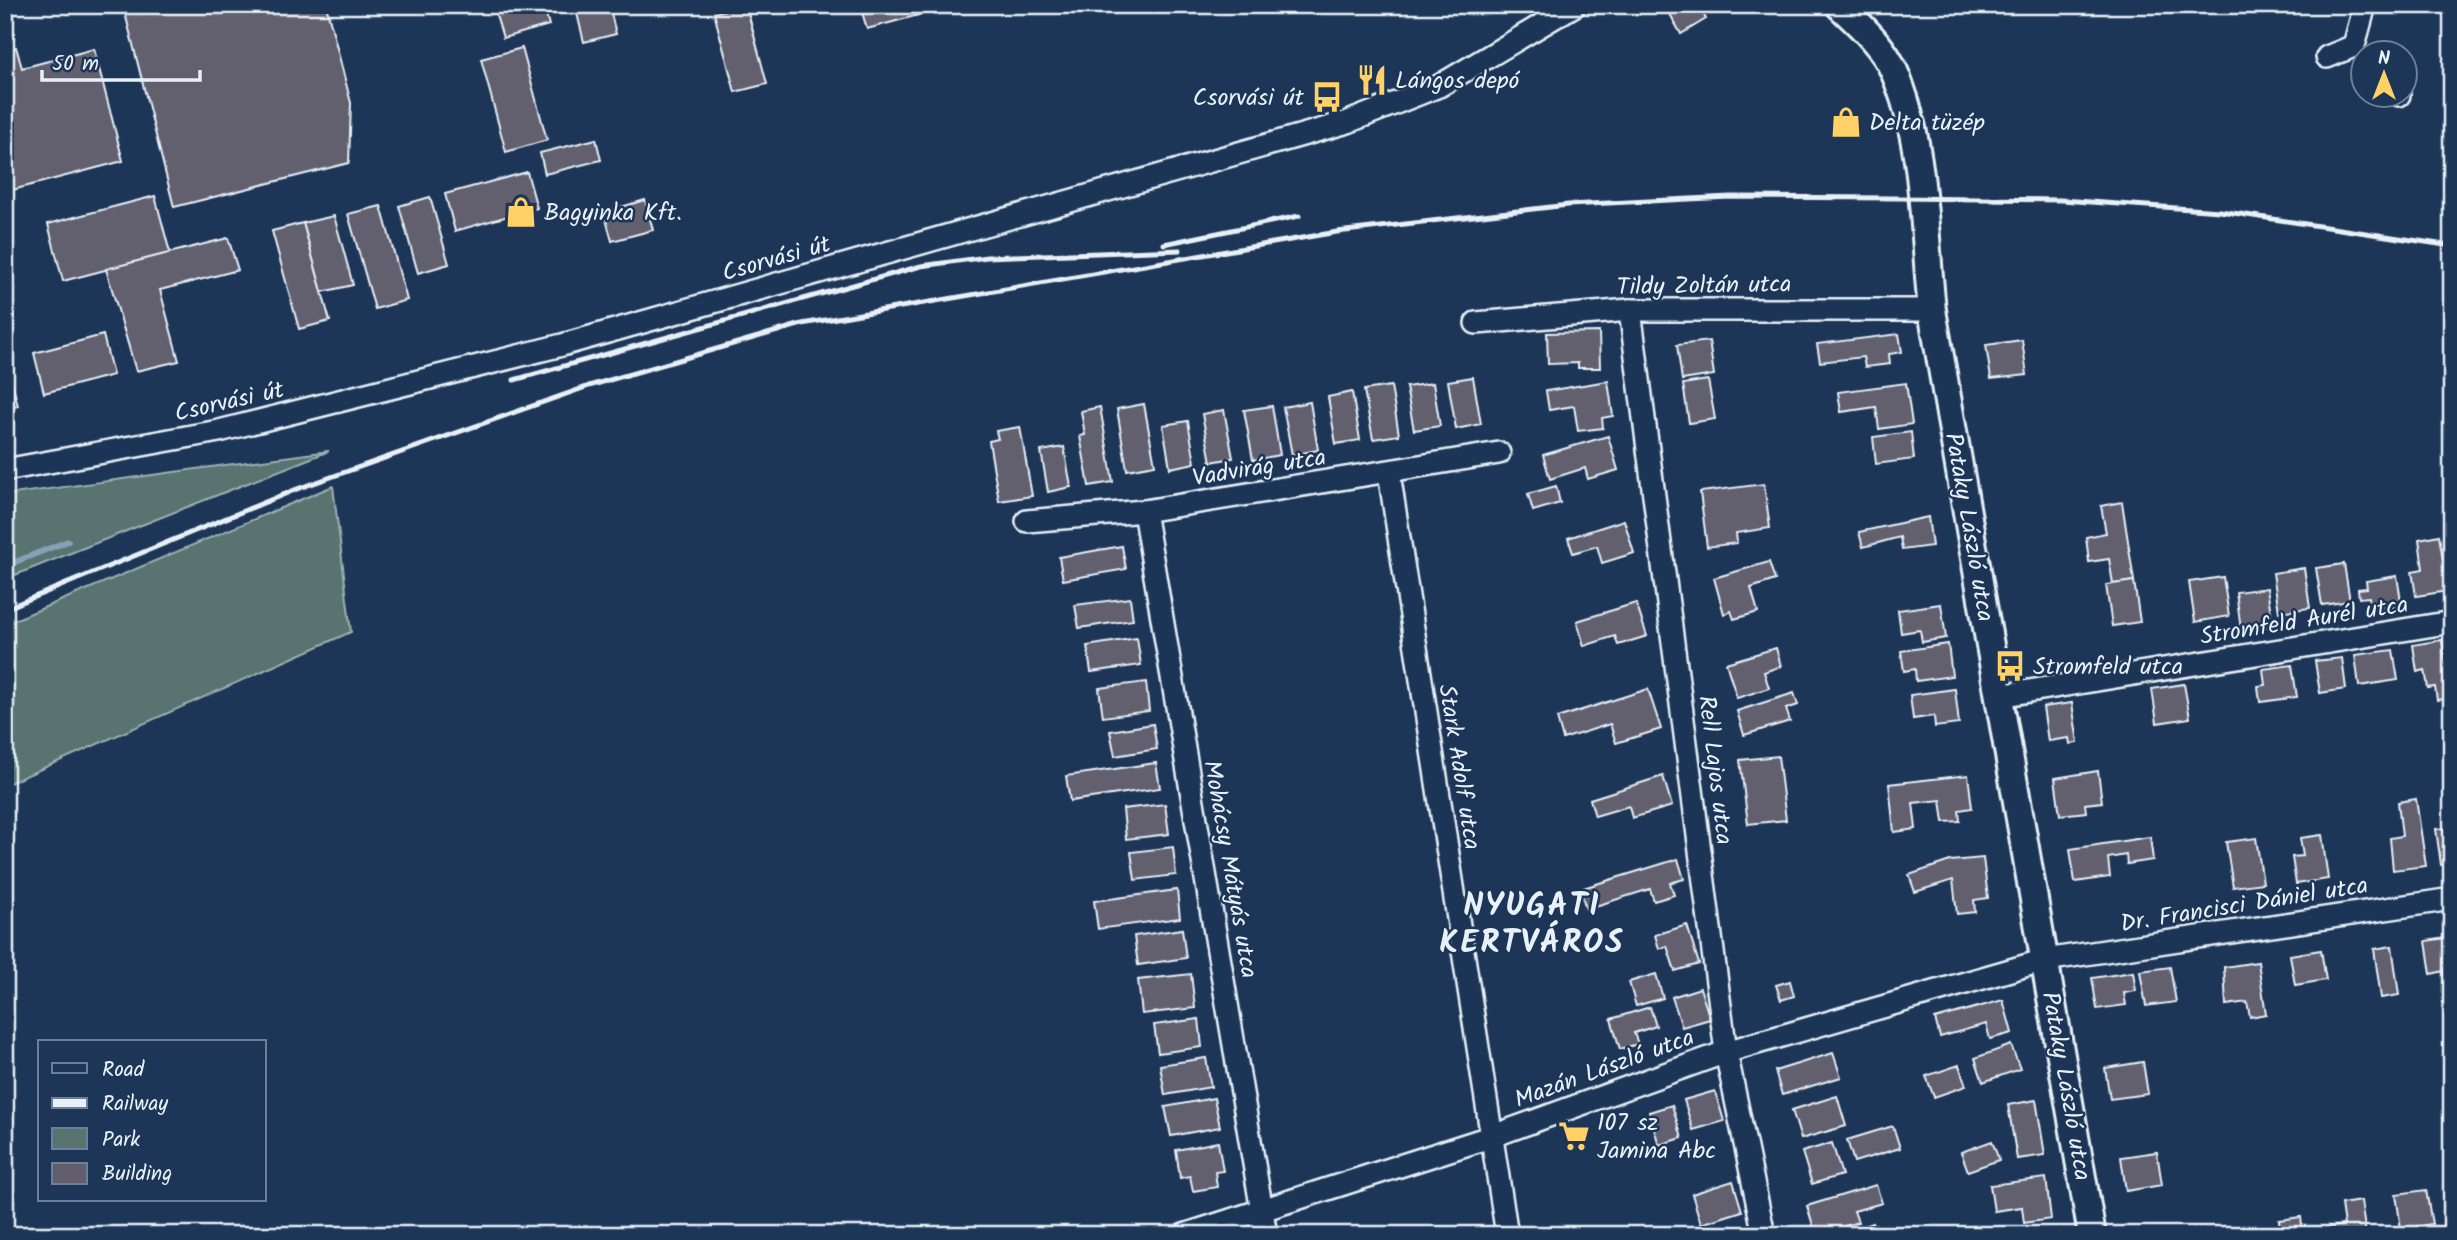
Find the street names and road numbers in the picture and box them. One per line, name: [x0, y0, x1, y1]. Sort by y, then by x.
street label: Csorvási út: [718, 225, 836, 294]
street label: Tildy Zoltán utca: [1616, 265, 1792, 308]
street label: Csorvási út: [171, 371, 289, 434]
street label: Pataky László utca: [1933, 430, 2004, 625]
street label: Vadvirág utca: [1190, 439, 1329, 498]
street label: Stromfeld Aurél utca: [2197, 586, 2411, 657]
street label: Stark Adolf utca: [1426, 682, 1491, 853]
street label: Rell Lajos utca: [1686, 693, 1743, 847]
street label: Mohácsy Mátyás utca: [1191, 757, 1268, 981]
street label: Dr. Francisci Dániel utca: [2118, 867, 2371, 944]
street label: Pataky László utca: [2030, 989, 2101, 1184]
street label: Mazán László utca: [1509, 1019, 1700, 1120]

